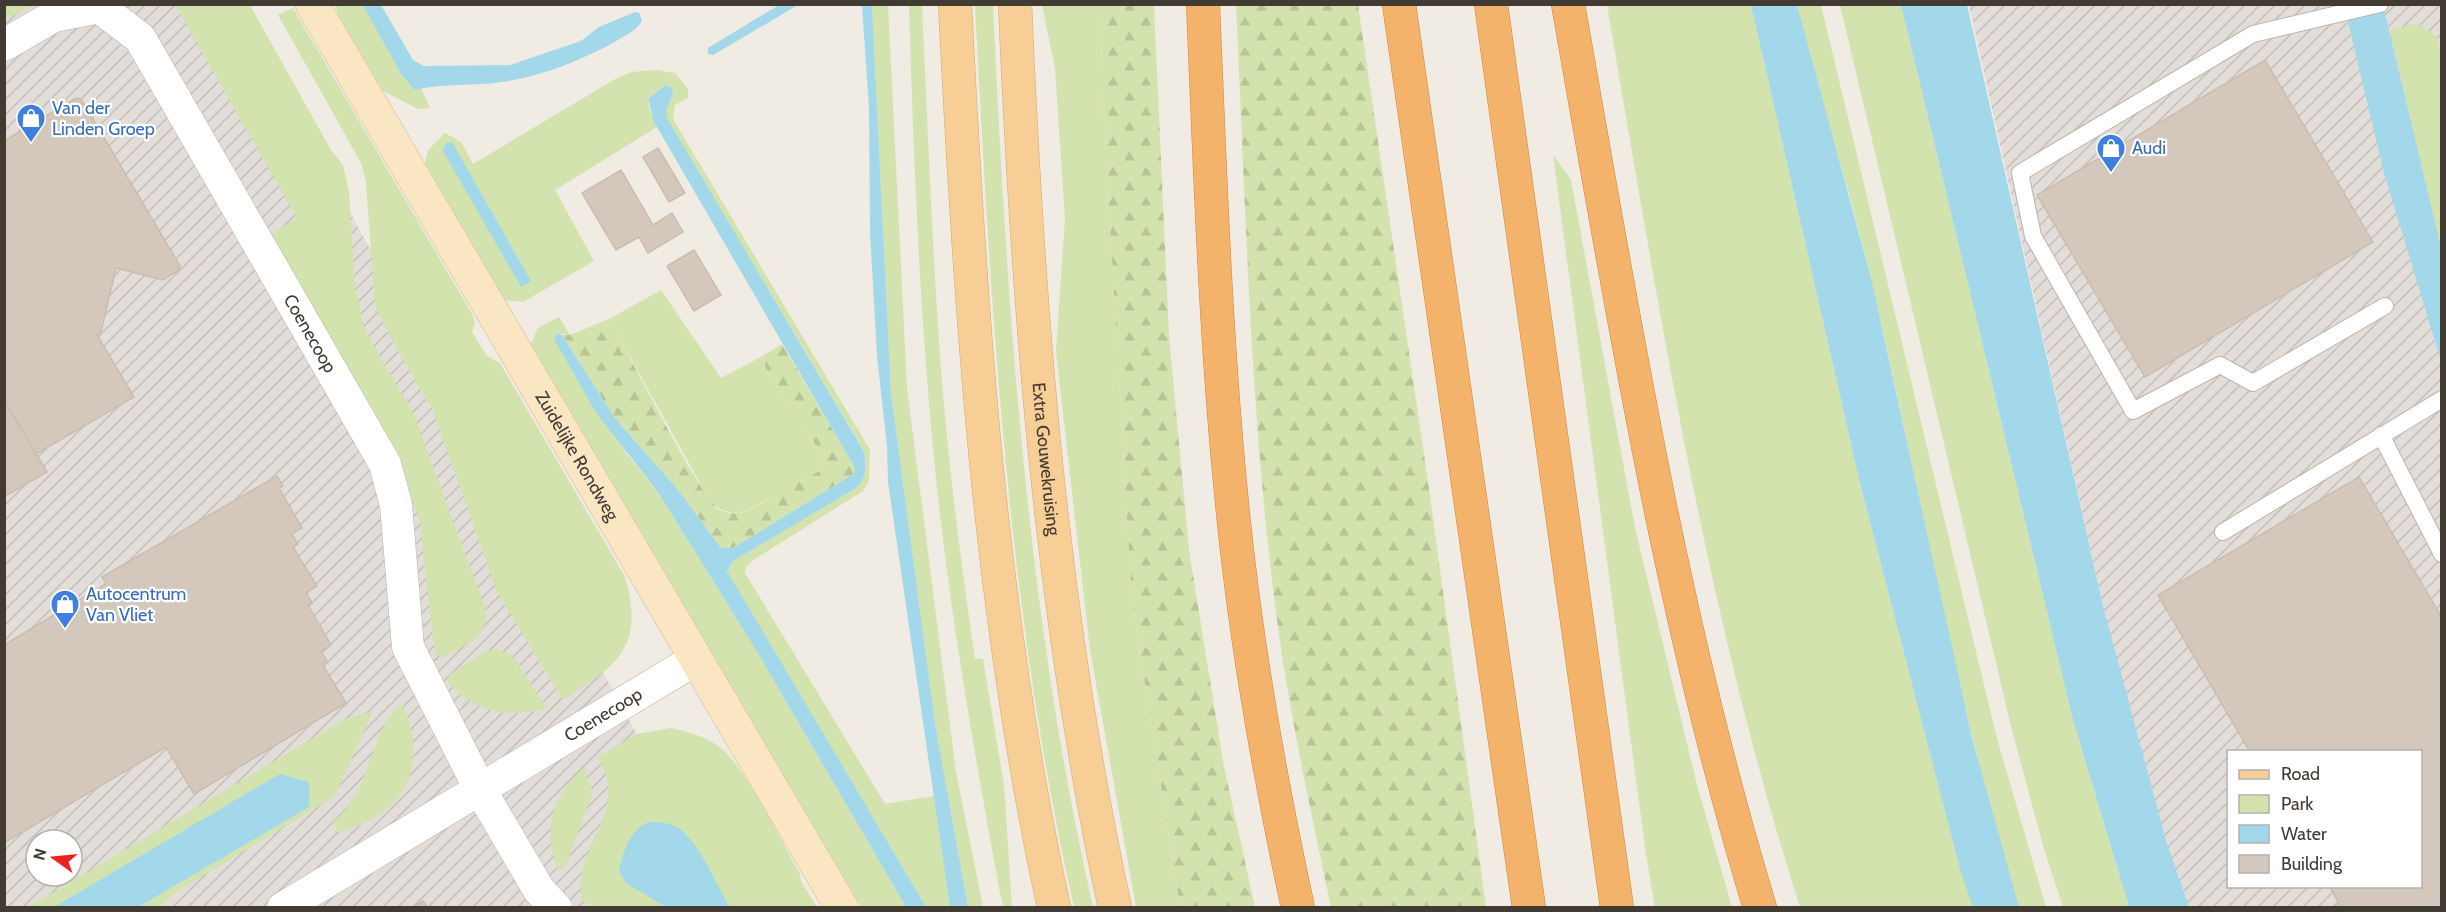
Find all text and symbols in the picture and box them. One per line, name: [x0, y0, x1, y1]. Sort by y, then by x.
place label: Van der Linden Groep: [52, 97, 155, 140]
shop icon: Van der Linden Groep: [15, 102, 47, 144]
shop icon: Audi: [2095, 132, 2127, 174]
place label: Audi: [2132, 137, 2166, 159]
street label: Coenecoop: [279, 290, 341, 377]
street label: Extra Gouwekruising: [1027, 381, 1065, 538]
street label: Zuidelijke Rondweg: [531, 387, 624, 526]
place label: Autocentrum Van Vliet: [86, 583, 186, 626]
shop icon: Autocentrum Van Vliet: [49, 588, 81, 630]
street label: Coenecoop: [560, 683, 646, 747]
legend: [2227, 750, 2422, 888]
text: Road: [2281, 763, 2320, 785]
text: Park: [2281, 793, 2314, 815]
text: Water: [2281, 823, 2327, 845]
north arrow: [24, 828, 84, 888]
text: N: [29, 846, 51, 862]
text: Building: [2281, 853, 2343, 875]

